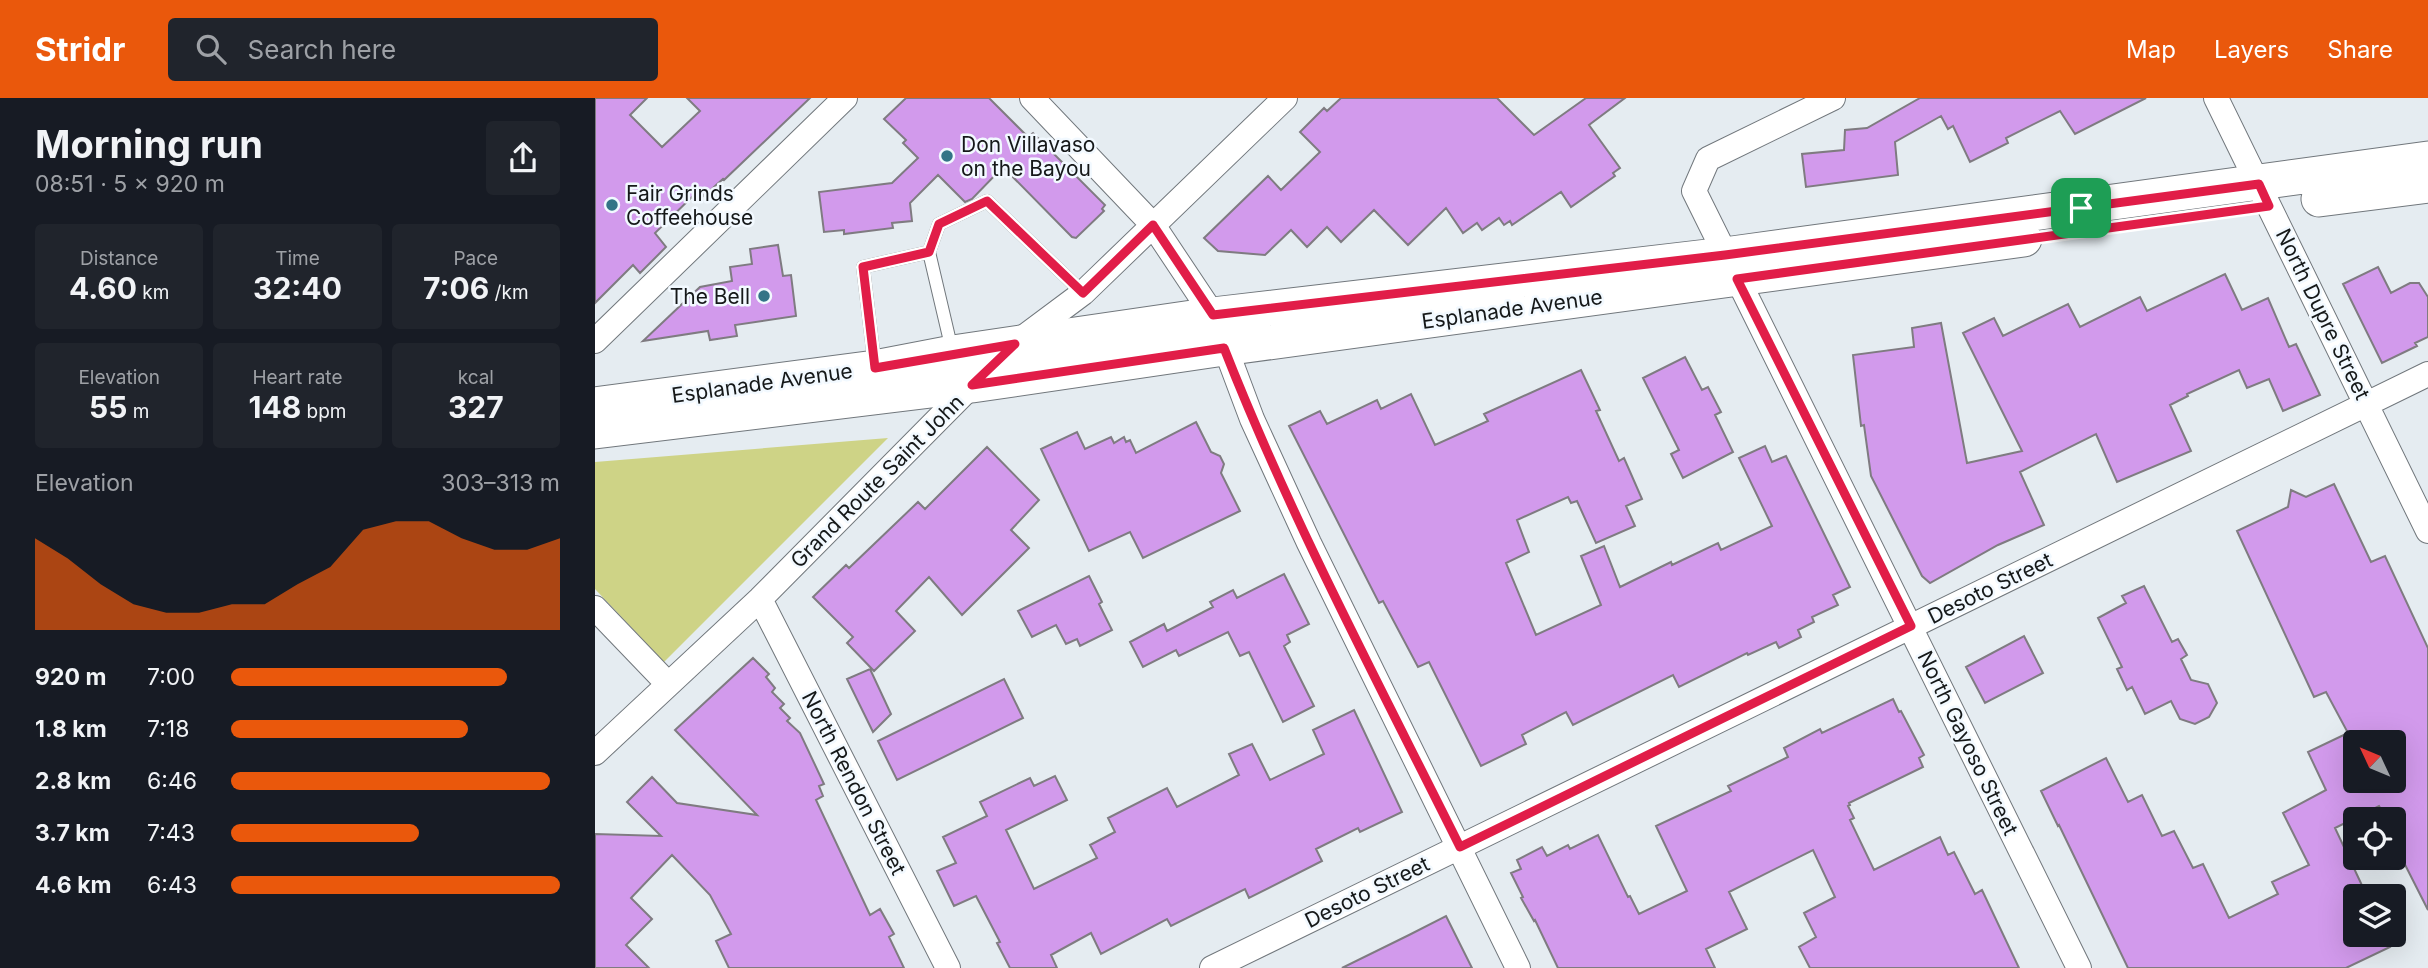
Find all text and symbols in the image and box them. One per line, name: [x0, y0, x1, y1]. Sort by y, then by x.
search box: [168, 18, 658, 81]
text: Stridr: [35, 29, 126, 69]
icon: search: [192, 30, 230, 68]
text: Search here: [248, 34, 396, 65]
text: Map: [2126, 35, 2176, 64]
text: Layers: [2214, 35, 2289, 64]
text: Share: [2327, 35, 2393, 64]
text: Morning run: [35, 121, 263, 167]
button: share: [486, 121, 560, 195]
place label: Don Villavaso on the Bayou: [961, 132, 1095, 181]
marker: Don Villavaso on the Bayou: [939, 148, 955, 164]
text: 08:51 · 5 × 920 m: [35, 170, 225, 198]
pin: [2051, 178, 2111, 238]
place label: Fair Grinds Coffeehouse: [626, 181, 753, 230]
icon: arrive: [2062, 189, 2100, 227]
marker: Fair Grinds Coffeehouse: [604, 197, 620, 213]
street label: North Dupre Street: [2271, 224, 2375, 404]
text: Distance: [80, 247, 158, 270]
text: Time: [275, 247, 320, 270]
text: Pace: [453, 247, 498, 270]
text: 4.60: [69, 270, 137, 306]
text: 32:40: [253, 270, 342, 306]
text: 7:06: [423, 270, 489, 306]
text: km: [137, 281, 169, 304]
text: /km: [489, 281, 529, 304]
place label: The Bell: [670, 284, 750, 309]
street label: Esplanade Avenue: [1420, 284, 1604, 334]
marker: The Bell: [756, 288, 772, 304]
street label: Esplanade Avenue: [670, 358, 854, 408]
text: Elevation: [78, 366, 160, 389]
text: Heart rate: [252, 366, 342, 389]
text: kcal: [458, 366, 494, 389]
text: 55: [89, 389, 127, 425]
text: 148: [248, 389, 301, 425]
text: 327: [448, 389, 504, 425]
street label: Grand Route Saint John: [785, 389, 969, 573]
text: m: [127, 400, 149, 423]
text: bpm: [301, 400, 347, 423]
text: Elevation: [35, 469, 134, 497]
text: 303–313 m: [441, 469, 560, 497]
street label: Desoto Street: [1924, 547, 2056, 629]
street label: North Gayoso Street: [1913, 647, 2024, 839]
text: 920 m: [35, 663, 106, 691]
text: 7:00: [147, 663, 195, 691]
street label: North Rendon Street: [797, 687, 911, 879]
text: 1.8 km: [35, 715, 107, 743]
text: 7:18: [147, 715, 189, 743]
north arrow: [2343, 730, 2406, 793]
map controls: [2343, 730, 2406, 947]
text: 2.8 km: [35, 767, 111, 795]
text: 6:46: [147, 767, 197, 795]
button: locate: [2343, 807, 2406, 870]
text: 3.7 km: [35, 819, 110, 847]
text: 7:43: [147, 819, 195, 847]
street label: Desoto Street: [1301, 851, 1433, 933]
text: 4.6 km: [35, 871, 112, 899]
text: 6:43: [147, 871, 197, 899]
button: layers: [2343, 884, 2406, 947]

